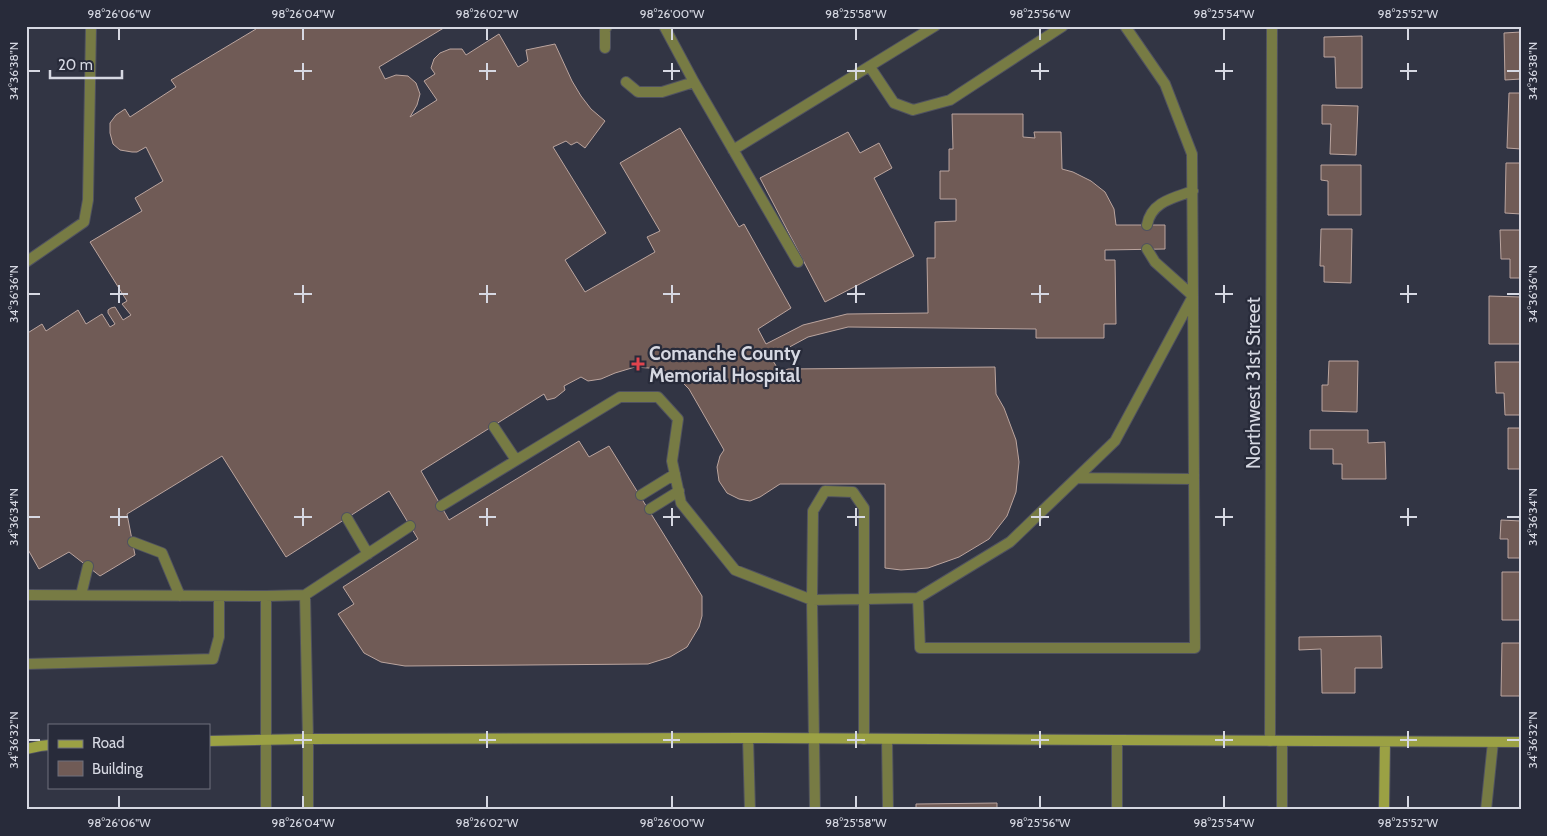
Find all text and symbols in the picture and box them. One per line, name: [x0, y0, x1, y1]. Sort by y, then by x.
text: 98°26'06"W: [87, 6, 151, 21]
text: 98°26'04"W: [271, 6, 335, 21]
text: 98°26'02"W: [456, 6, 519, 21]
text: 98°26'00"W: [640, 6, 705, 21]
text: 98°25'58"W: [825, 6, 887, 21]
text: 98°25'56"W: [1010, 6, 1071, 21]
text: 98°25'54"W: [1194, 6, 1255, 21]
text: 98°25'52"W: [1378, 6, 1439, 21]
text: 34°36'38"N: [6, 42, 21, 100]
text: 34°36'38"N: [1525, 42, 1540, 100]
scale bar: [50, 48, 122, 80]
text: 20 m: [58, 56, 93, 74]
text: 34°36'36"N: [6, 265, 21, 323]
text: 34°36'36"N: [1525, 265, 1540, 323]
street label: Northwest 31st Street: [1242, 296, 1265, 469]
place label: Comanche County Memorial Hospital: [649, 342, 801, 387]
marker: Comanche County Memorial Hospital: [631, 357, 645, 371]
text: 34°36'34"N: [6, 488, 21, 546]
text: 34°36'34"N: [1525, 488, 1540, 546]
text: 34°36'32"N: [6, 711, 21, 769]
text: 34°36'32"N: [1525, 711, 1540, 769]
legend: [48, 724, 210, 788]
text: Road: [92, 734, 125, 752]
text: Building: [92, 760, 143, 778]
text: 98°26'06"W: [87, 815, 151, 830]
text: 98°26'04"W: [271, 815, 335, 830]
text: 98°26'02"W: [456, 815, 519, 830]
text: 98°26'00"W: [640, 815, 705, 830]
text: 98°25'58"W: [825, 815, 887, 830]
text: 98°25'56"W: [1010, 815, 1071, 830]
text: 98°25'54"W: [1194, 815, 1255, 830]
text: 98°25'52"W: [1378, 815, 1439, 830]

